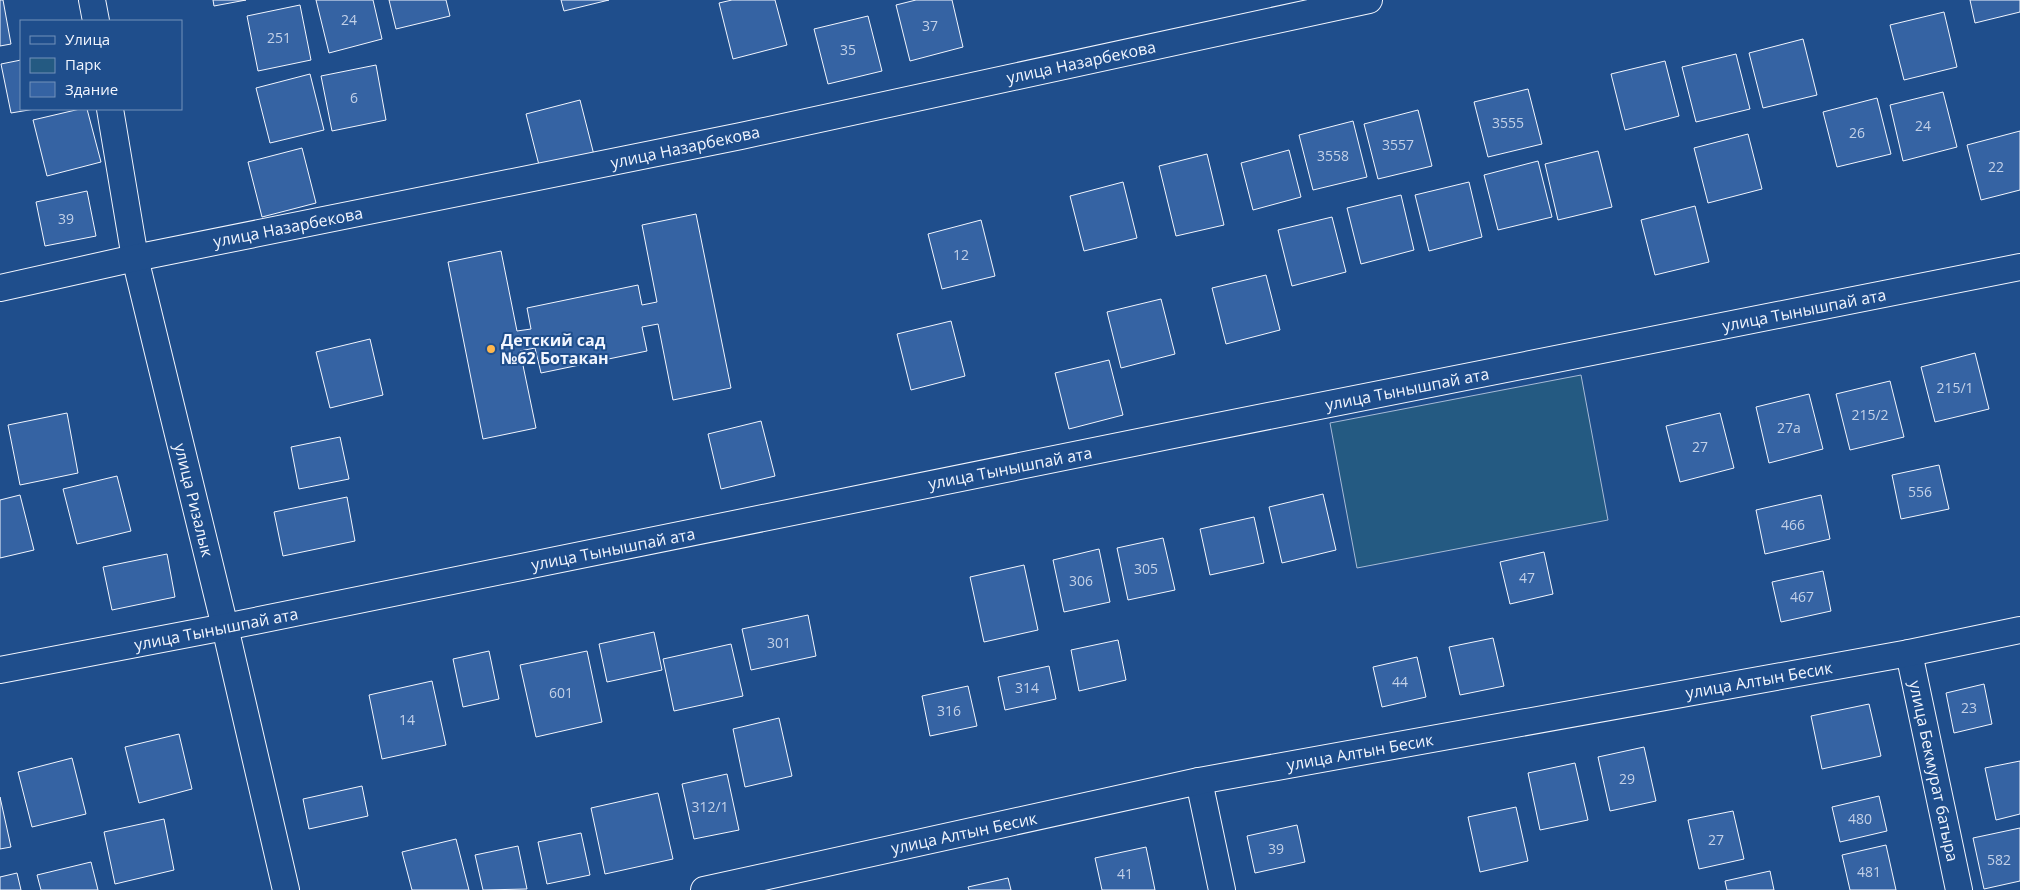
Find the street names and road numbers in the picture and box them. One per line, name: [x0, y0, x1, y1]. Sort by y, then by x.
street label: улица Назарбекова: [1004, 35, 1158, 89]
street label: улица Назарбекова: [608, 120, 762, 174]
street label: улица Назарбекова: [211, 202, 365, 252]
street label: улица Тынышпай ата: [1720, 283, 1888, 337]
street label: улица Тынышпай ата: [1323, 362, 1491, 416]
street label: улица Ризалык: [169, 441, 219, 560]
street label: улица Тынышпай ата: [926, 441, 1094, 495]
street label: улица Тынышпай ата: [529, 522, 697, 576]
street label: улица Тынышпай ата: [132, 602, 300, 656]
street label: улица Алтын Бесик: [1684, 656, 1835, 704]
street label: улица Бекмурат батыра: [1904, 678, 1964, 864]
street label: улица Алтын Бесик: [1285, 728, 1436, 776]
street label: улица Алтын Бесик: [889, 807, 1040, 859]

